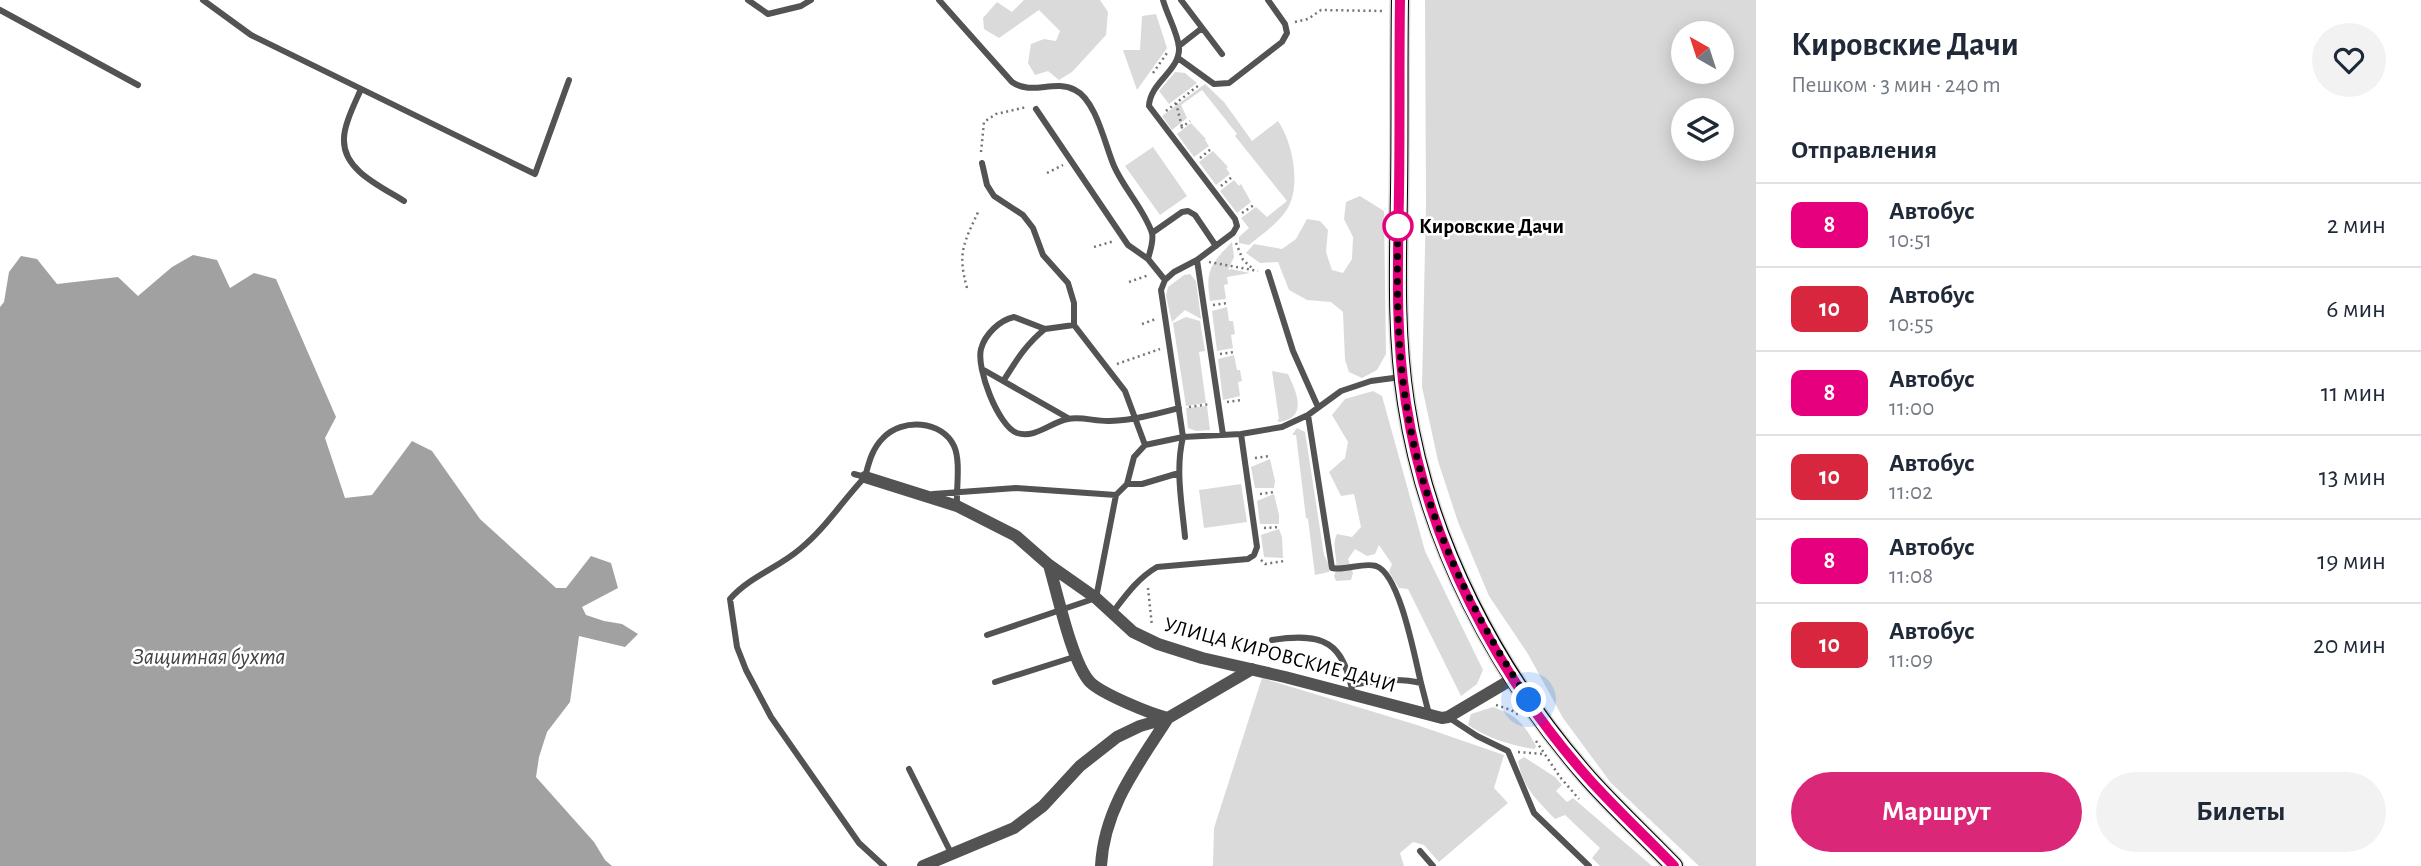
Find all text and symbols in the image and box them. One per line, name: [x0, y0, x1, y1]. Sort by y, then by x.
north arrow: [1671, 21, 1734, 84]
map controls: [1671, 21, 1734, 161]
button: heart: [2312, 23, 2386, 97]
text: Кировские Дачи: [1791, 29, 2019, 62]
text: Пешком · 3 мин · 240 m: [1791, 74, 2001, 97]
button: layers: [1671, 98, 1734, 161]
text: Отправления: [1791, 137, 1937, 163]
text: Автобус: [1889, 198, 1975, 224]
marker: Кировские Дачи: [1383, 211, 1413, 241]
text: 2 мин: [2327, 212, 2386, 238]
text: 8: [1824, 213, 1835, 237]
place label: Кировские Дачи: [1419, 216, 1564, 237]
text: 10:51: [1889, 229, 1932, 252]
text: Автобус: [1889, 282, 1975, 308]
text: 6 мин: [2326, 296, 2386, 322]
text: 10: [1819, 297, 1840, 321]
text: 10:55: [1889, 313, 1934, 336]
text: Автобус: [1889, 366, 1975, 392]
text: 11 мин: [2321, 380, 2386, 406]
text: 8: [1824, 381, 1835, 405]
text: 11:00: [1889, 397, 1934, 420]
text: Автобус: [1889, 450, 1975, 476]
text: 13 мин: [2319, 464, 2386, 490]
text: 10: [1819, 465, 1840, 489]
text: 11:02: [1889, 481, 1933, 504]
text: Автобус: [1889, 534, 1975, 560]
text: 19 мин: [2317, 548, 2386, 574]
text: 8: [1824, 549, 1835, 573]
text: 11:08: [1889, 565, 1933, 588]
street label: УЛИЦА КИРОВСКИЕ ДАЧИ: [1162, 614, 1398, 696]
text: Автобус: [1889, 618, 1975, 644]
text: 20 мин: [2313, 632, 2386, 658]
text: 10: [1819, 633, 1840, 657]
water label: Защитная бухта: [133, 646, 285, 669]
text: 11:09: [1889, 649, 1933, 672]
your location: [1511, 682, 1546, 717]
button: Маршрут: [1791, 772, 2082, 852]
button: Билеты: [2096, 772, 2386, 852]

